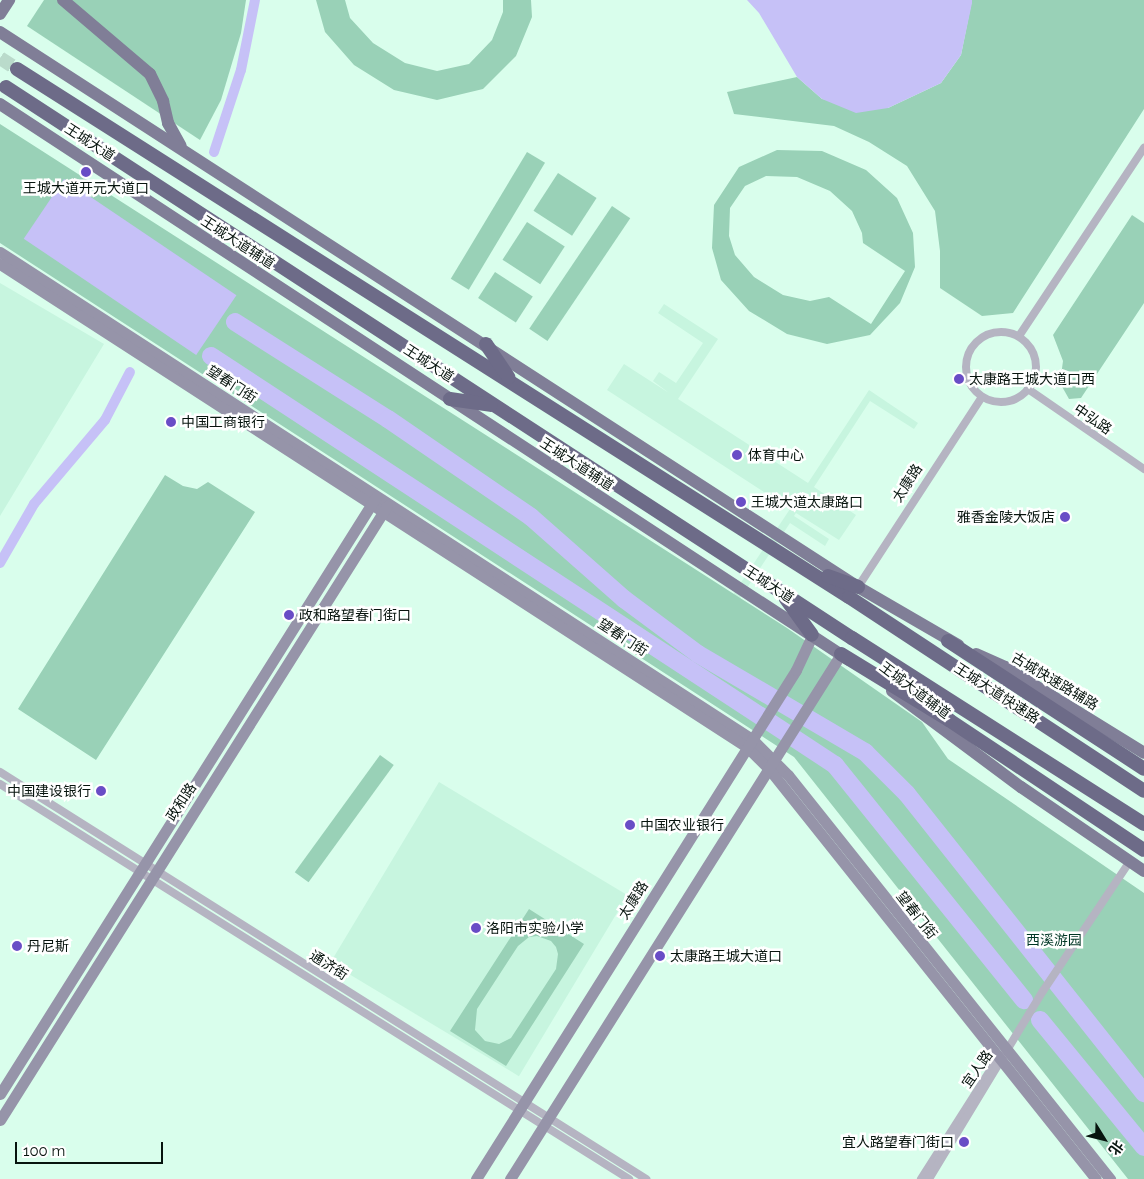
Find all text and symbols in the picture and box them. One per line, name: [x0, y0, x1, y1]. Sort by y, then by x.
street label: 王城大道: [62, 120, 118, 164]
marker: 王城大道开元大道口: [80, 166, 92, 178]
place label: 王城大道开元大道口: [23, 180, 149, 196]
street label: 王城大道辅道: [198, 212, 278, 272]
street label: 王城大道: [401, 341, 457, 385]
street label: 望春门街: [204, 362, 260, 406]
place label: 太康路王城大道口西: [969, 371, 1095, 387]
marker: 太康路王城大道口西: [953, 373, 965, 385]
street label: 中弘路: [1071, 400, 1115, 438]
place label: 中国工商银行: [181, 414, 265, 430]
marker: 中国工商银行: [165, 416, 177, 428]
street label: 王城大道辅道: [537, 434, 617, 494]
place label: 体育中心: [748, 447, 804, 463]
marker: 体育中心: [730, 448, 744, 462]
street label: 太康路: [889, 461, 925, 505]
place label: 王城大道太康路口: [751, 494, 863, 510]
marker: 王城大道太康路口: [735, 496, 747, 508]
place label: 雅香金陵大饭店: [957, 509, 1055, 525]
marker: 雅香金陵大饭店: [1059, 511, 1071, 523]
street label: 王城大道: [741, 562, 797, 606]
place label: 政和路望春门街口: [299, 607, 411, 623]
marker: 政和路望春门街口: [283, 609, 295, 621]
street label: 望春门街: [595, 615, 651, 659]
street label: 古城快速路辅路: [1009, 649, 1101, 713]
street label: 王城大道辅道: [876, 658, 954, 722]
street label: 王城大道快速路: [951, 659, 1043, 727]
street label: 政和路: [163, 780, 199, 824]
place label: 中国建设银行: [7, 783, 91, 799]
marker: 中国建设银行: [95, 785, 107, 797]
place label: 中国农业银行: [640, 817, 724, 833]
marker: 中国农业银行: [624, 819, 636, 831]
street label: 太康路: [615, 878, 651, 922]
street label: 望春门街: [893, 888, 941, 942]
place label: 洛阳市实验小学: [486, 920, 584, 936]
marker: 洛阳市实验小学: [470, 922, 482, 934]
park label: 西溪游园: [1026, 932, 1082, 948]
place label: 丹尼斯: [27, 938, 69, 954]
marker: 丹尼斯: [11, 940, 23, 952]
street label: 通济街: [307, 947, 351, 983]
place label: 太康路王城大道口: [670, 948, 782, 964]
marker: 太康路王城大道口: [654, 950, 666, 962]
street label: 宜人路: [958, 1047, 996, 1091]
north arrow: [1079, 1114, 1129, 1164]
scale bar: [18, 1132, 165, 1164]
place label: 宜人路望春门街口: [842, 1134, 954, 1150]
marker: 宜人路望春门街口: [958, 1136, 970, 1148]
text: 北: [1106, 1137, 1127, 1158]
text: 100 m: [23, 1142, 65, 1160]

